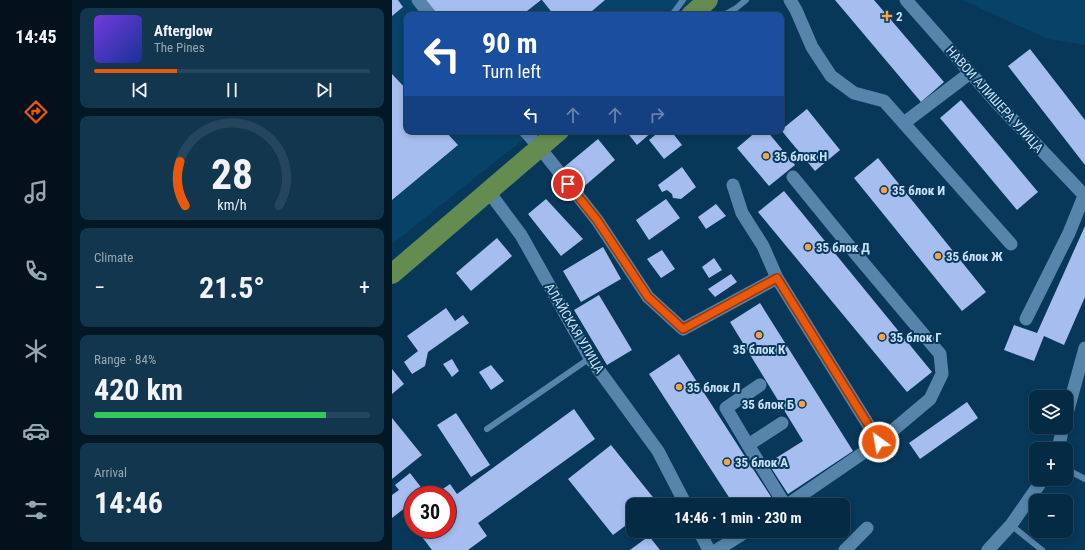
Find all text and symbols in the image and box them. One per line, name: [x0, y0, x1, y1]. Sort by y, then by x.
place label: 2: [896, 9, 903, 24]
marker: 2: [881, 10, 893, 22]
text: Afterglow: [154, 22, 213, 40]
text: 14:45: [15, 26, 57, 47]
text: 90 m: [482, 27, 538, 60]
icon: left: [416, 28, 468, 80]
text: The Pines: [154, 40, 205, 55]
street label: НАВОИ АЛИШЕРА УЛИЦА: [943, 43, 1047, 156]
text: Turn left: [482, 61, 541, 82]
icon: previous: [129, 79, 151, 101]
icon: pause: [221, 79, 243, 101]
icon: next: [313, 79, 335, 101]
icon: directions: [22, 98, 50, 126]
icon: left: [520, 104, 542, 126]
icon: ahead: [562, 104, 584, 126]
icon: ahead: [604, 104, 626, 126]
icon: right: [646, 104, 668, 126]
text: 28: [211, 149, 253, 198]
place label: 35 блок Н: [774, 149, 827, 164]
marker: 35 блок Н: [761, 151, 771, 161]
pin: [551, 167, 585, 201]
icon: arrive: [557, 173, 579, 195]
icon: music: [22, 178, 50, 206]
place label: 35 блок И: [892, 183, 945, 198]
marker: 35 блок И: [879, 185, 889, 195]
text: km/h: [217, 196, 247, 212]
place label: 35 блок Д: [816, 240, 870, 255]
marker: 35 блок Д: [803, 242, 813, 252]
place label: 35 блок Ж: [946, 249, 1003, 264]
text: Climate: [94, 250, 133, 265]
marker: 35 блок Ж: [933, 251, 943, 261]
icon: phone: [22, 257, 50, 285]
text: 21.5°: [199, 270, 265, 305]
text: −: [94, 275, 105, 300]
text: +: [359, 275, 370, 300]
street label: АЛАЙСКАЯ УЛИЦА: [542, 280, 608, 376]
marker: 35 блок К: [754, 330, 764, 340]
place label: 35 блок Г: [890, 330, 942, 345]
marker: 35 блок Г: [877, 332, 887, 342]
icon: climate: [22, 337, 50, 365]
place label: 35 блок К: [733, 342, 786, 357]
text: Range · 84%: [94, 352, 156, 367]
text: 420 km: [94, 372, 183, 407]
place label: 35 блок Л: [687, 380, 740, 395]
marker: 35 блок Л: [674, 382, 684, 392]
map controls: [1029, 390, 1073, 538]
button: layers: [1029, 390, 1073, 434]
place label: 35 блок Б: [742, 397, 794, 412]
marker: 35 блок Б: [797, 399, 807, 409]
icon: car: [22, 417, 50, 445]
position arrow: [858, 421, 900, 463]
button: +: [1029, 442, 1073, 486]
place label: 35 блок А: [735, 455, 788, 470]
marker: 35 блок А: [722, 457, 732, 467]
text: Arrival: [94, 465, 127, 480]
text: 14:46: [94, 485, 163, 520]
speed limit sign: 30: [404, 486, 456, 538]
button: −: [1029, 494, 1073, 538]
icon: filters: [22, 496, 50, 524]
text: 14:46 · 1 min · 230 m: [674, 509, 802, 527]

